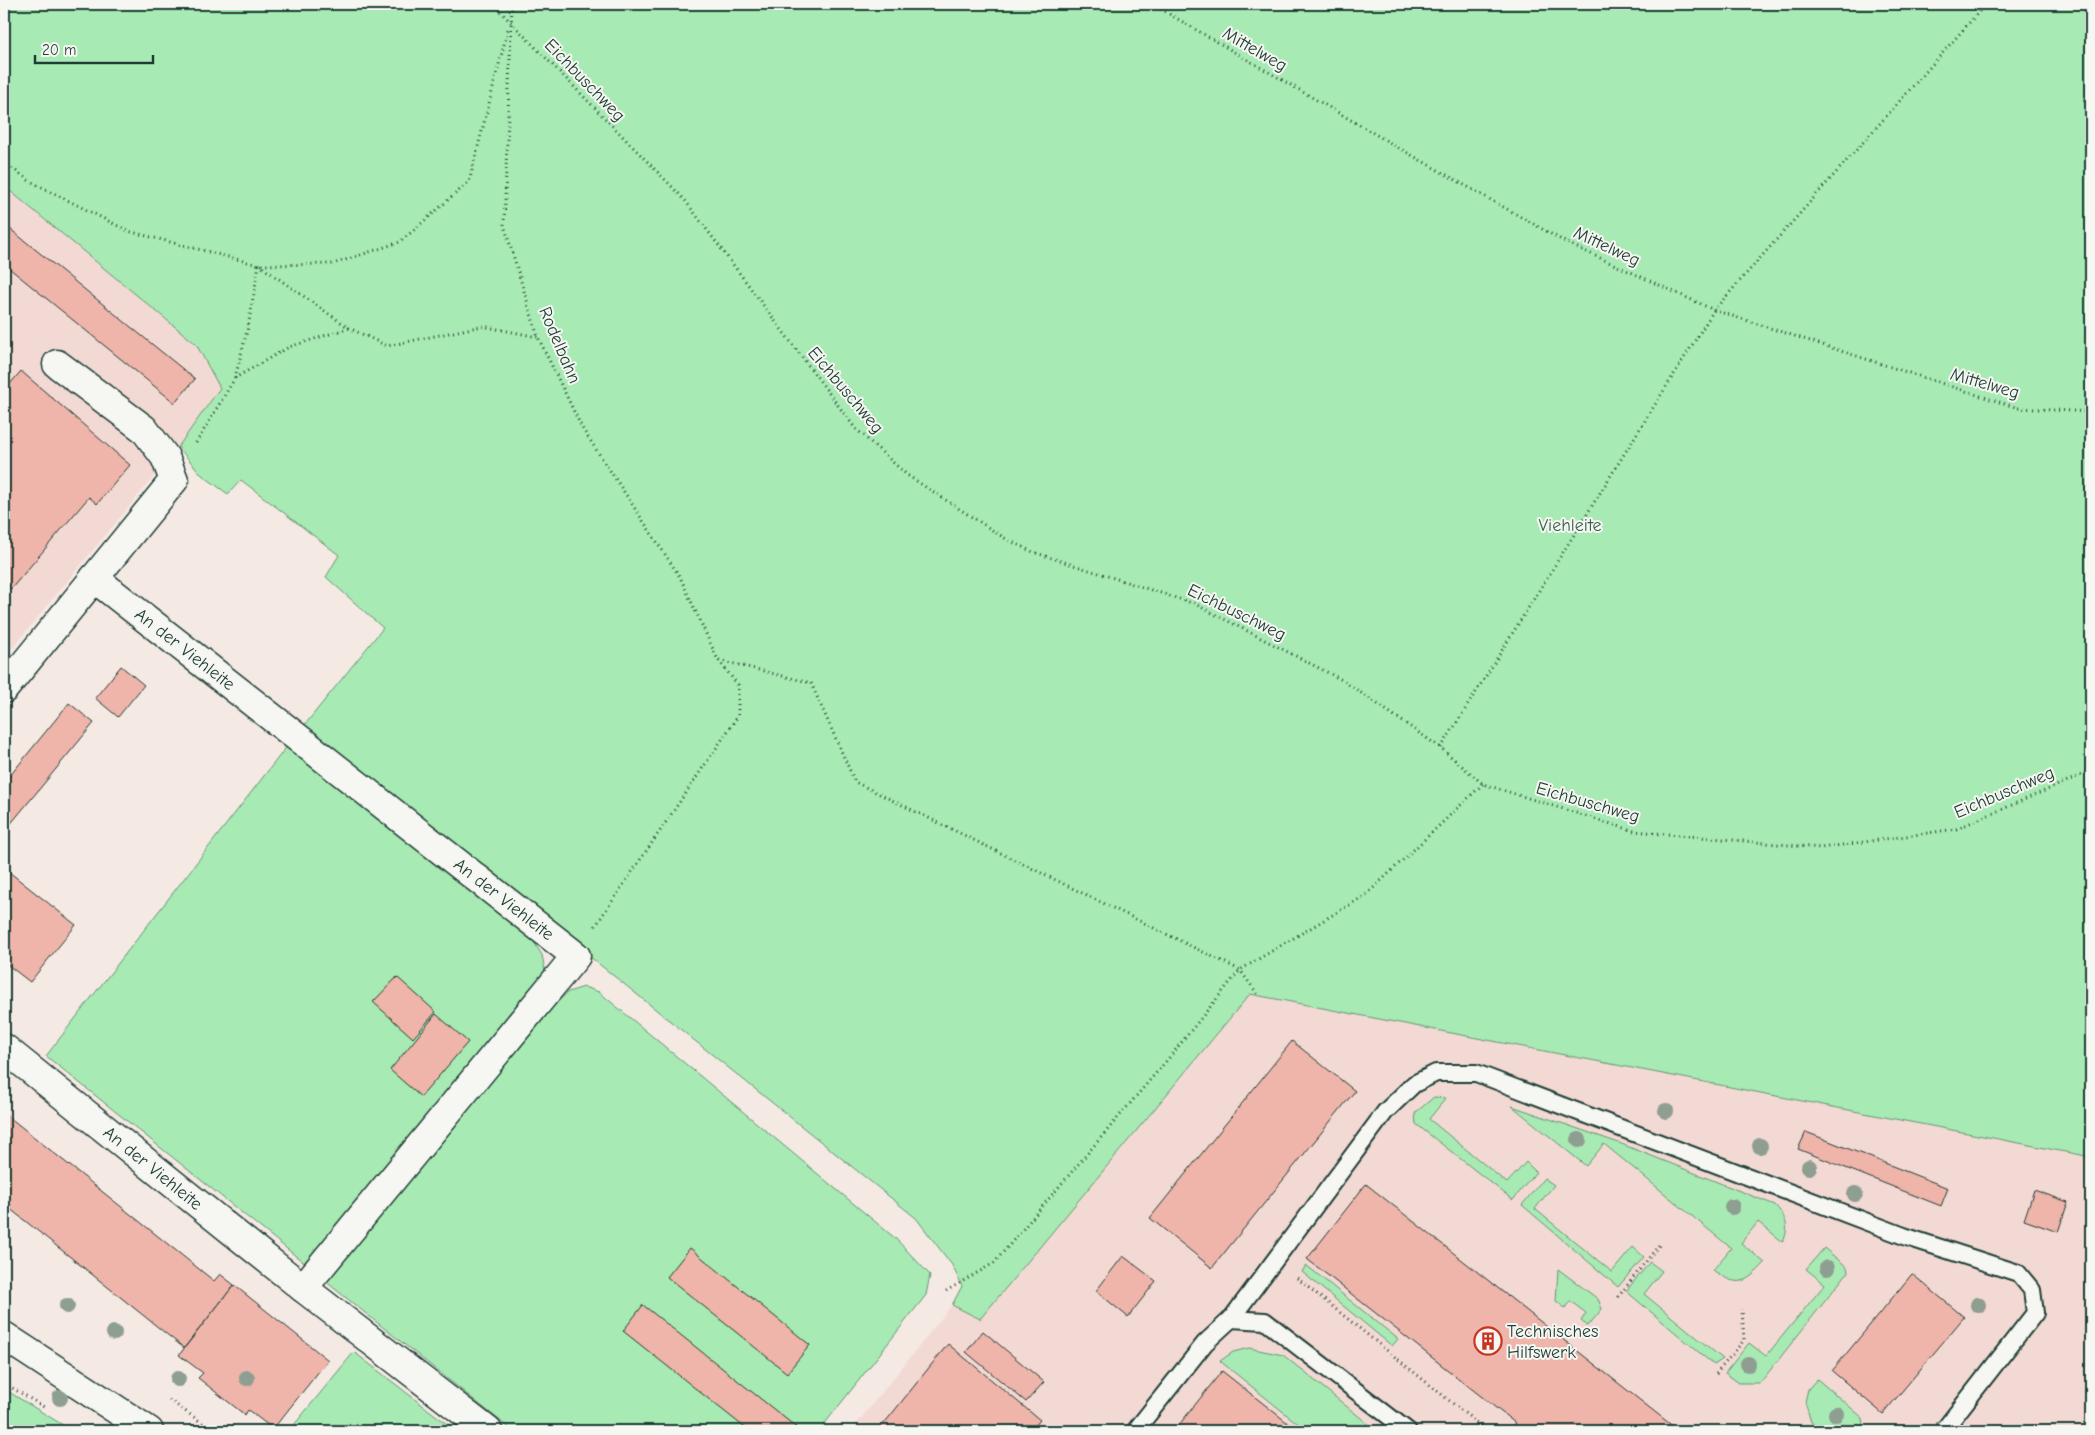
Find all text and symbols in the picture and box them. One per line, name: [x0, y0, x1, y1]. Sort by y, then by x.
street label: Mittelweg: [1219, 23, 1291, 76]
scale bar: [35, 32, 152, 64]
street label: Eichbuschweg: [540, 35, 629, 126]
text: 20 m: [42, 41, 76, 59]
street label: Mittelweg: [1570, 222, 1643, 271]
street label: Rodelbahn: [534, 304, 585, 387]
street label: Eichbuschweg: [803, 343, 888, 438]
street label: Mittelweg: [1948, 364, 2022, 403]
park label: Viehleite: [1538, 515, 1602, 536]
street label: Eichbuschweg: [1184, 580, 1289, 645]
street label: An der Viehleite: [130, 604, 239, 695]
street label: Eichbuschweg: [1951, 762, 2057, 823]
street label: Eichbuschweg: [1534, 778, 1642, 827]
street label: An der Viehleite: [449, 854, 558, 945]
street label: An der Viehleite: [99, 1122, 206, 1215]
place label: Technisches Hilfswerk: [1507, 1321, 1599, 1363]
building icon: Technisches Hilfswerk: [1473, 1326, 1503, 1356]

